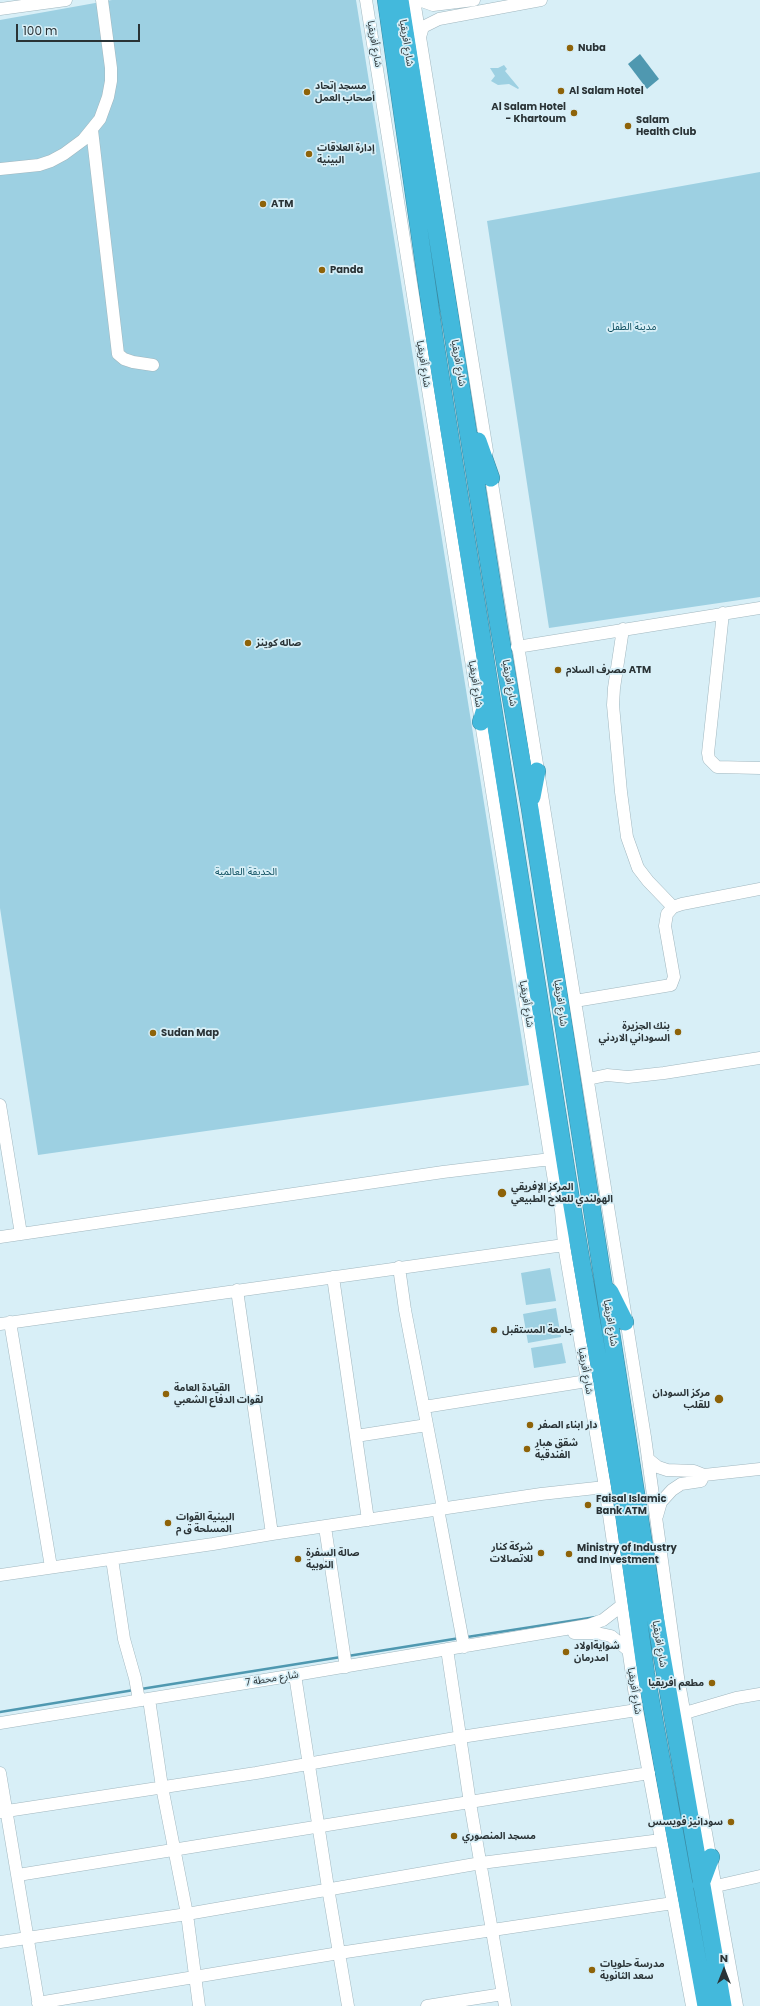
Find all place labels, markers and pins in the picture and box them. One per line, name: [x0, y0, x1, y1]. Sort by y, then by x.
place label: Nuba: [578, 42, 606, 54]
marker: Nuba: [565, 43, 575, 53]
place label: مسجد إتحاد أصحاب العمل: [315, 80, 375, 104]
place label: Al Salam Hotel: [569, 85, 644, 97]
marker: Al Salam Hotel: [556, 86, 566, 96]
marker: مسجد إتحاد أصحاب العمل: [302, 87, 312, 97]
place label: Al Salam Hotel - Khartoum: [491, 101, 566, 124]
marker: Al Salam Hotel - Khartoum: [569, 108, 579, 118]
place label: Salam Health Club: [636, 114, 696, 138]
marker: Salam Health Club: [623, 121, 633, 131]
place label: إدارة العلاقات البينية: [317, 142, 375, 166]
marker: إدارة العلاقات البينية: [304, 149, 314, 159]
place label: ATM: [271, 198, 293, 210]
marker: ATM: [258, 199, 268, 209]
place label: Panda: [330, 264, 363, 276]
marker: Panda: [317, 265, 327, 275]
place label: صاله كوينز: [256, 637, 301, 649]
marker: صاله كوينز: [243, 638, 253, 648]
place label: مصرف السلام ATM: [566, 664, 651, 676]
marker: مصرف السلام ATM: [553, 665, 563, 675]
place label: بنك الجزيرة السوداني الاردني: [599, 1020, 670, 1044]
place label: Sudan Map: [161, 1027, 219, 1039]
marker: بنك الجزيرة السوداني الاردني: [673, 1027, 683, 1037]
marker: Sudan Map: [148, 1028, 158, 1038]
place label: المركز الإفريقي الهولندي للعلاج الطبيعي: [511, 1181, 613, 1204]
marker: المركز الإفريقي الهولندي للعلاج الطبيعي: [496, 1187, 508, 1199]
place label: جامعة المستقبل: [502, 1324, 574, 1336]
marker: جامعة المستقبل: [489, 1325, 499, 1335]
place label: القيادة العامة لقوات الدفاع الشعبي: [174, 1382, 263, 1406]
place label: مركز السودان للقلب: [652, 1387, 710, 1410]
marker: القيادة العامة لقوات الدفاع الشعبي: [161, 1389, 171, 1399]
marker: مركز السودان للقلب: [713, 1393, 725, 1405]
place label: دار ابناء الصفر: [538, 1419, 597, 1431]
marker: دار ابناء الصفر: [525, 1420, 535, 1430]
place label: شقق هبار الفندقية: [535, 1437, 578, 1460]
marker: شقق هبار الفندقية: [522, 1444, 532, 1454]
place label: Faisal Islamic Bank ATM: [596, 1493, 667, 1516]
marker: Faisal Islamic Bank ATM: [583, 1500, 593, 1510]
place label: البينية القوات المسلحة ق م: [176, 1511, 234, 1534]
marker: البينية القوات المسلحة ق م: [163, 1518, 173, 1528]
place label: شركة كنار للاتصالات: [490, 1541, 533, 1564]
place label: Ministry of Industry and Investment: [577, 1542, 677, 1566]
place label: صالة السفرة النوبية: [306, 1547, 360, 1570]
marker: شركة كنار للاتصالات: [536, 1548, 546, 1558]
marker: Ministry of Industry and Investment: [564, 1549, 574, 1559]
marker: صالة السفرة النوبية: [293, 1554, 303, 1564]
place label: شوايةاولاد امدرمان: [574, 1640, 620, 1664]
marker: شوايةاولاد امدرمان: [561, 1647, 571, 1657]
place label: مطعم افريقيا: [648, 1677, 704, 1689]
marker: مطعم افريقيا: [707, 1678, 717, 1688]
place label: سودانيز فويسس: [648, 1816, 723, 1828]
marker: سودانيز فويسس: [726, 1817, 736, 1827]
place label: مسجد المنصوري: [462, 1830, 536, 1842]
marker: مسجد المنصوري: [449, 1831, 459, 1841]
place label: مدرسة حلويات سعد الثانوية: [600, 1958, 664, 1982]
marker: مدرسة حلويات سعد الثانوية: [587, 1965, 597, 1975]

